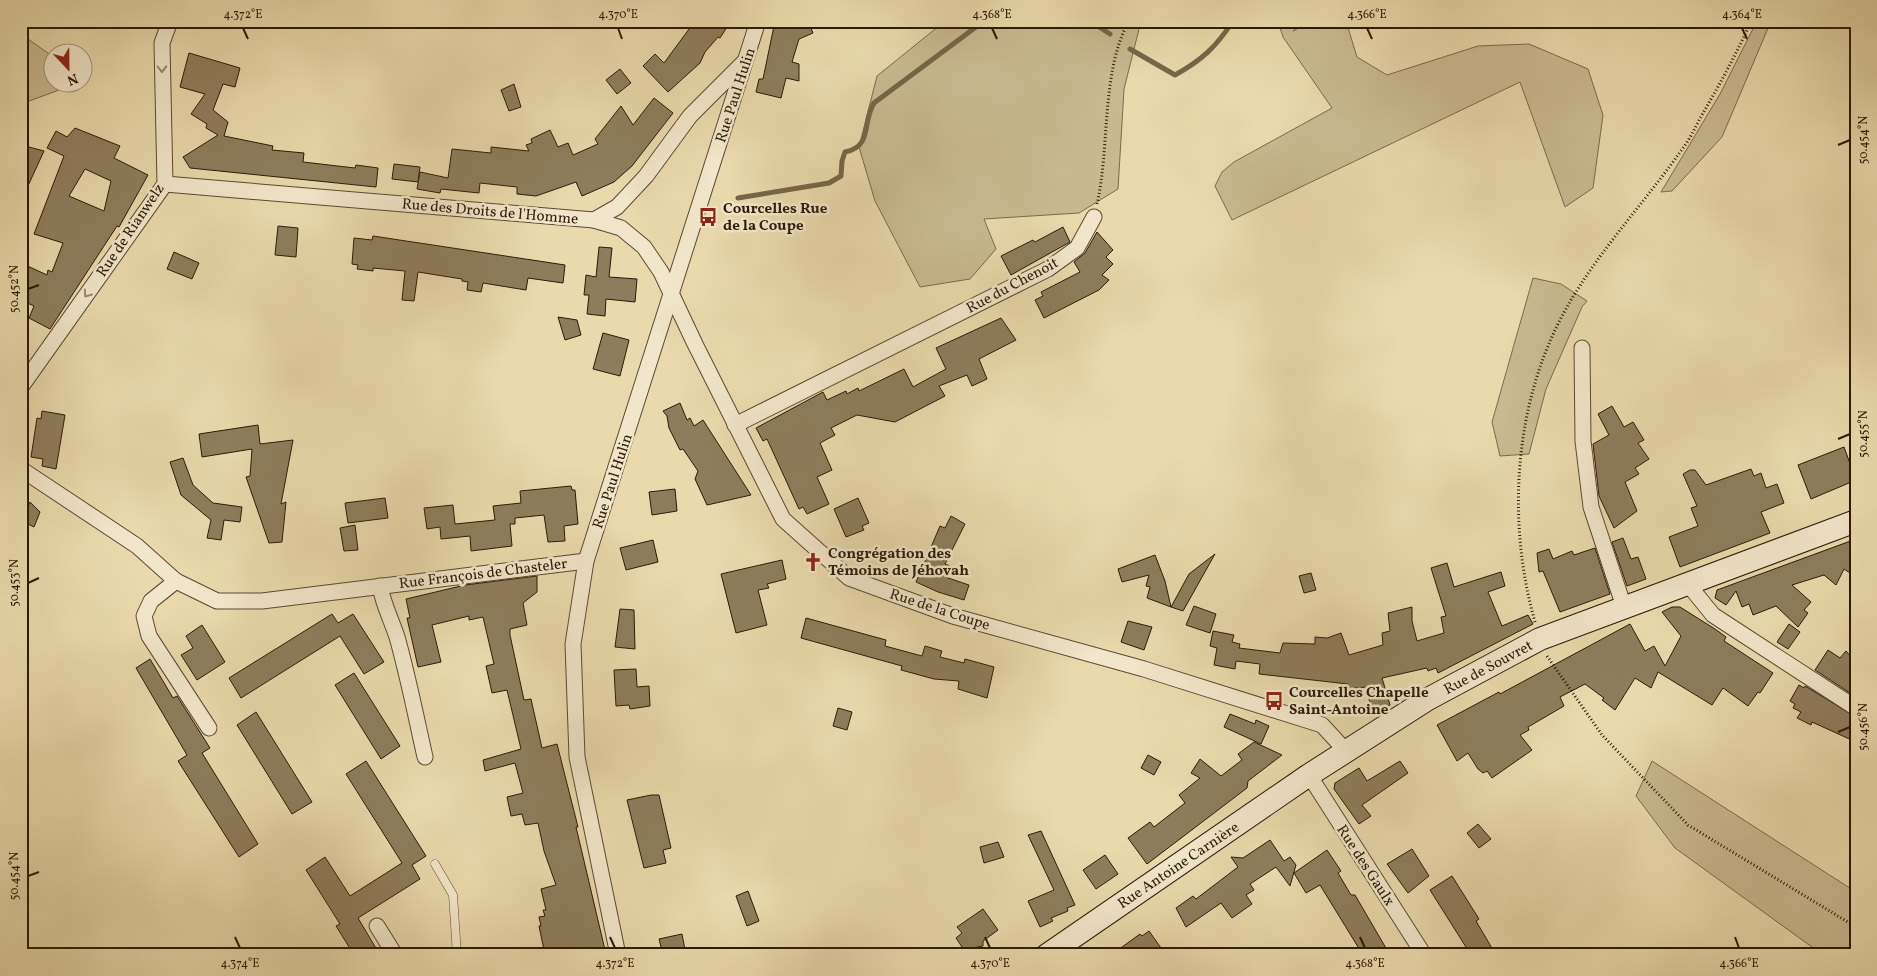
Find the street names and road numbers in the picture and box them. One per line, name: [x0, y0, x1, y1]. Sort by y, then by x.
street label: Rue Paul Hulin: [711, 45, 762, 146]
street label: Rue de Rianwelz: [92, 180, 170, 282]
street label: Rue des Droits de l'Homme: [401, 194, 579, 231]
street label: Rue du Chenoit: [963, 253, 1062, 319]
street label: Rue Paul Hulin: [588, 431, 639, 532]
street label: Rue François de Chasteler: [398, 554, 569, 595]
street label: Rue de la Coupe: [887, 584, 992, 637]
street label: Rue de Souvret: [1440, 636, 1537, 701]
street label: Rue Antoine Carnière: [1114, 818, 1244, 915]
street label: Rue des Gaulx: [1331, 821, 1399, 911]

